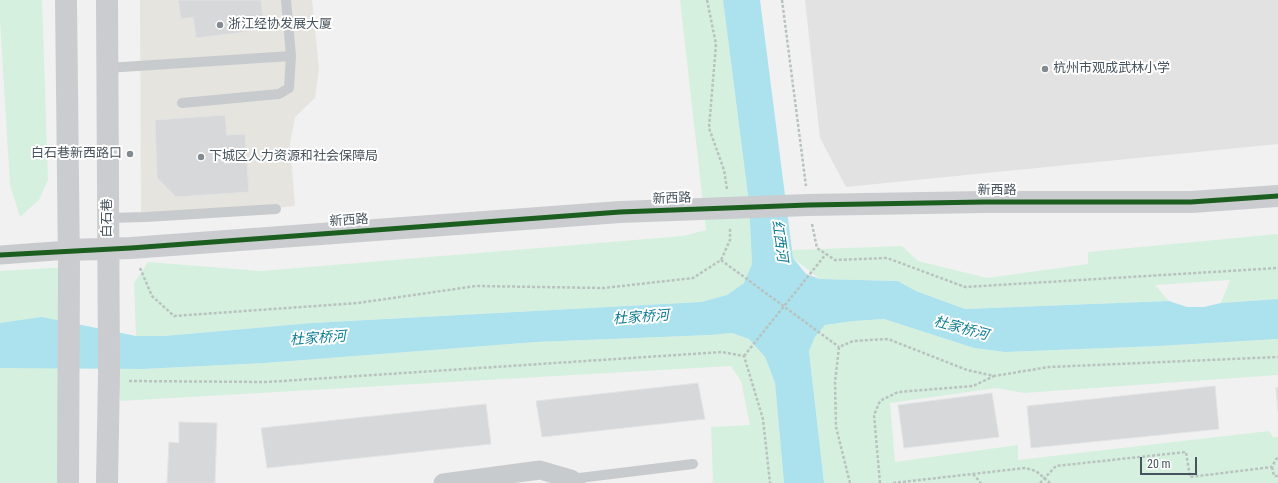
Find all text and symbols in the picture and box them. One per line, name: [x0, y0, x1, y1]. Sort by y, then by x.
place label: 浙江经协发展大厦: [228, 17, 332, 33]
marker: 浙江经协发展大厦: [215, 20, 225, 30]
place label: 杭州市观成武林小学: [1053, 61, 1170, 77]
marker: 杭州市观成武林小学: [1040, 64, 1050, 74]
place label: 白石巷新西路口: [31, 146, 122, 162]
marker: 白石巷新西路口: [125, 149, 135, 159]
place label: 下城区人力资源和社会保障局: [209, 149, 378, 165]
marker: 下城区人力资源和社会保障局: [196, 152, 206, 162]
street label: 新西路: [978, 183, 1016, 199]
street label: 新西路: [652, 191, 692, 207]
street label: 白石巷: [100, 199, 116, 237]
street label: 新西路: [329, 212, 369, 230]
water label: 红西河: [768, 219, 790, 263]
water label: 杜家桥河: [612, 308, 670, 328]
water label: 杜家桥河: [932, 314, 990, 344]
water label: 杜家桥河: [289, 329, 347, 349]
scale bar: [1142, 449, 1199, 475]
text: 20 m: [1147, 457, 1171, 471]

